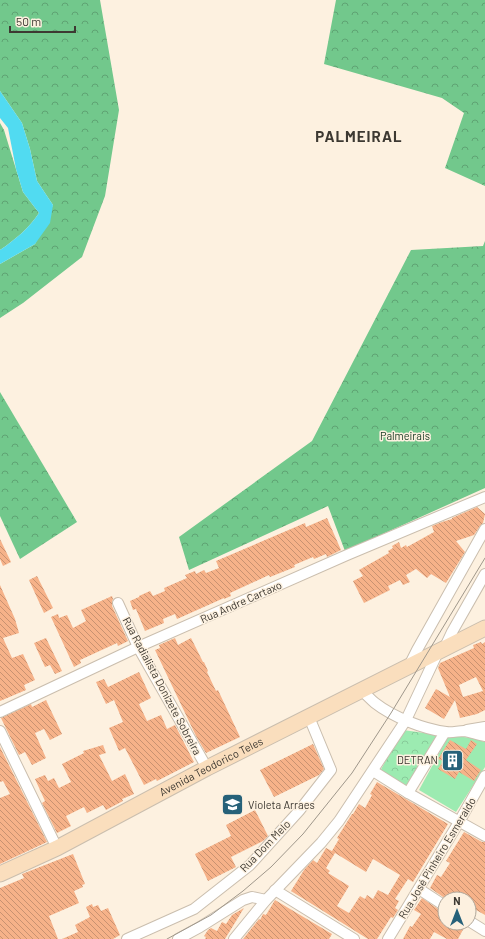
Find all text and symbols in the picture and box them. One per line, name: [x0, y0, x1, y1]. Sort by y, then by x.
scale bar: [10, 8, 75, 34]
text: 50 m: [16, 14, 41, 28]
district label: PALMEIRAL: [315, 127, 403, 145]
park label: Palmeirais: [380, 429, 430, 442]
street label: Rua Andre Cartaxo: [198, 578, 284, 625]
street label: Rua Radialista Donizete Sobreira: [120, 615, 204, 757]
street label: Avenida Teodorico Teles: [157, 734, 265, 798]
building icon: DETRAN: [440, 747, 466, 773]
place label: DETRAN: [397, 753, 438, 766]
school or university icon: Violeta Arraes: [219, 792, 245, 818]
street label: Rua José Pinheiro Esmeraldo: [395, 795, 478, 921]
place label: Violeta Arraes: [248, 798, 315, 811]
street label: Rua Dom Melo: [237, 817, 293, 874]
north arrow: [437, 891, 477, 931]
text: N: [453, 894, 461, 907]

